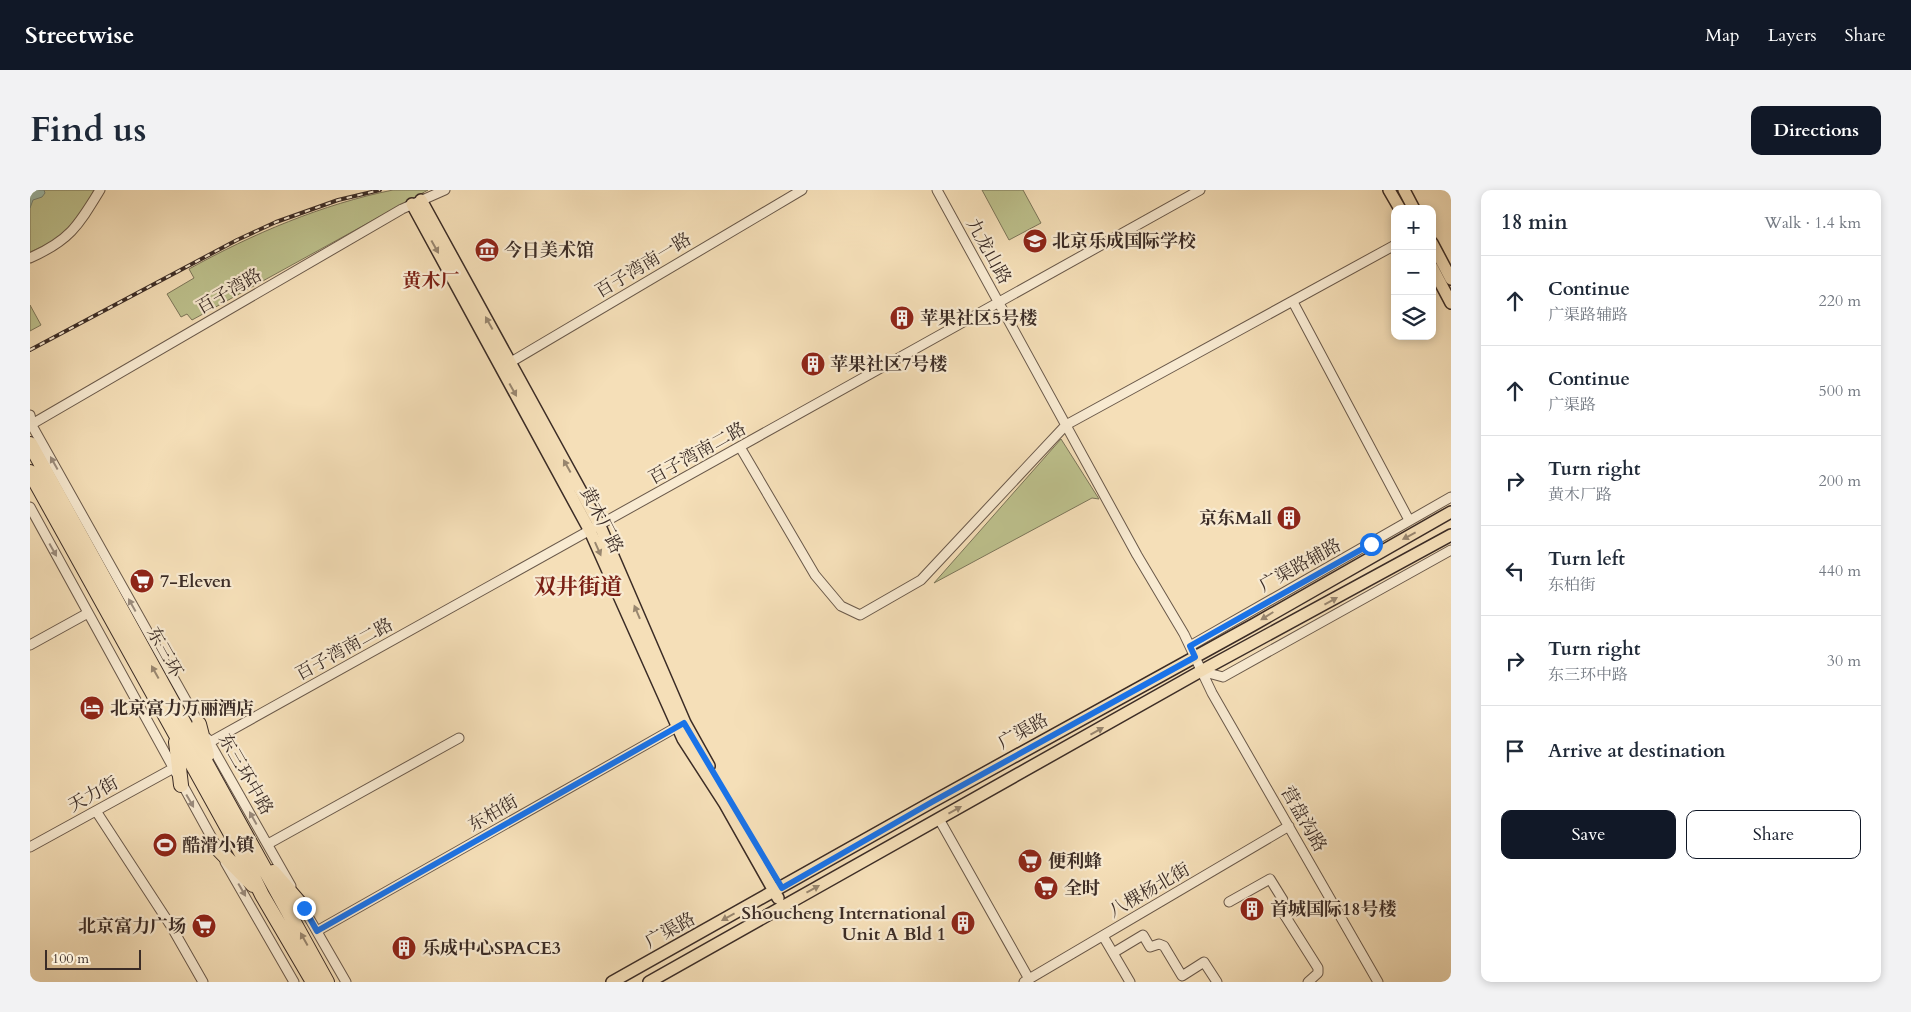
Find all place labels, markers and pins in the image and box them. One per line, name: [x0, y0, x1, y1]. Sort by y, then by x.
school or university icon: 北京乐成国际学校: [1022, 228, 1048, 254]
place label: 北京乐成国际学校: [1052, 229, 1196, 254]
museum icon: 今日美术馆: [474, 237, 500, 263]
place label: 今日美术馆: [504, 238, 594, 263]
building icon: 苹果社区5号楼: [889, 305, 915, 331]
place label: 苹果社区5号楼: [920, 306, 1037, 331]
building icon: 苹果社区7号楼: [800, 351, 826, 377]
place label: 苹果社区7号楼: [830, 352, 947, 377]
building icon: 京东Mall: [1276, 505, 1302, 531]
place label: 京东Mall: [1199, 506, 1272, 531]
supermarket icon: 7-Eleven: [129, 568, 155, 594]
place label: 7-Eleven: [160, 569, 232, 594]
hotel icon: 北京富力万丽酒店: [79, 695, 105, 721]
place label: 北京富力万丽酒店: [110, 696, 254, 721]
sports icon: 酷滑小镇: [152, 832, 178, 858]
place label: 酷滑小镇: [182, 833, 255, 858]
supermarket icon: 便利蜂: [1017, 848, 1043, 874]
place label: 便利蜂: [1048, 849, 1102, 874]
supermarket icon: 全时: [1033, 875, 1059, 901]
place label: 全时: [1064, 876, 1100, 901]
building icon: 首城国际18号楼: [1239, 896, 1265, 922]
place label: 首城国际18号楼: [1270, 897, 1396, 922]
place label: Shoucheng International Unit A Bld 1: [742, 901, 946, 947]
building icon: Shoucheng International Unit A Bld 1: [950, 910, 976, 936]
supermarket icon: 北京富力广场: [191, 913, 217, 939]
place label: 北京富力广场: [78, 914, 186, 939]
building icon: 乐成中心SPACE3: [391, 935, 417, 961]
place label: 乐成中心SPACE3: [422, 936, 561, 961]

